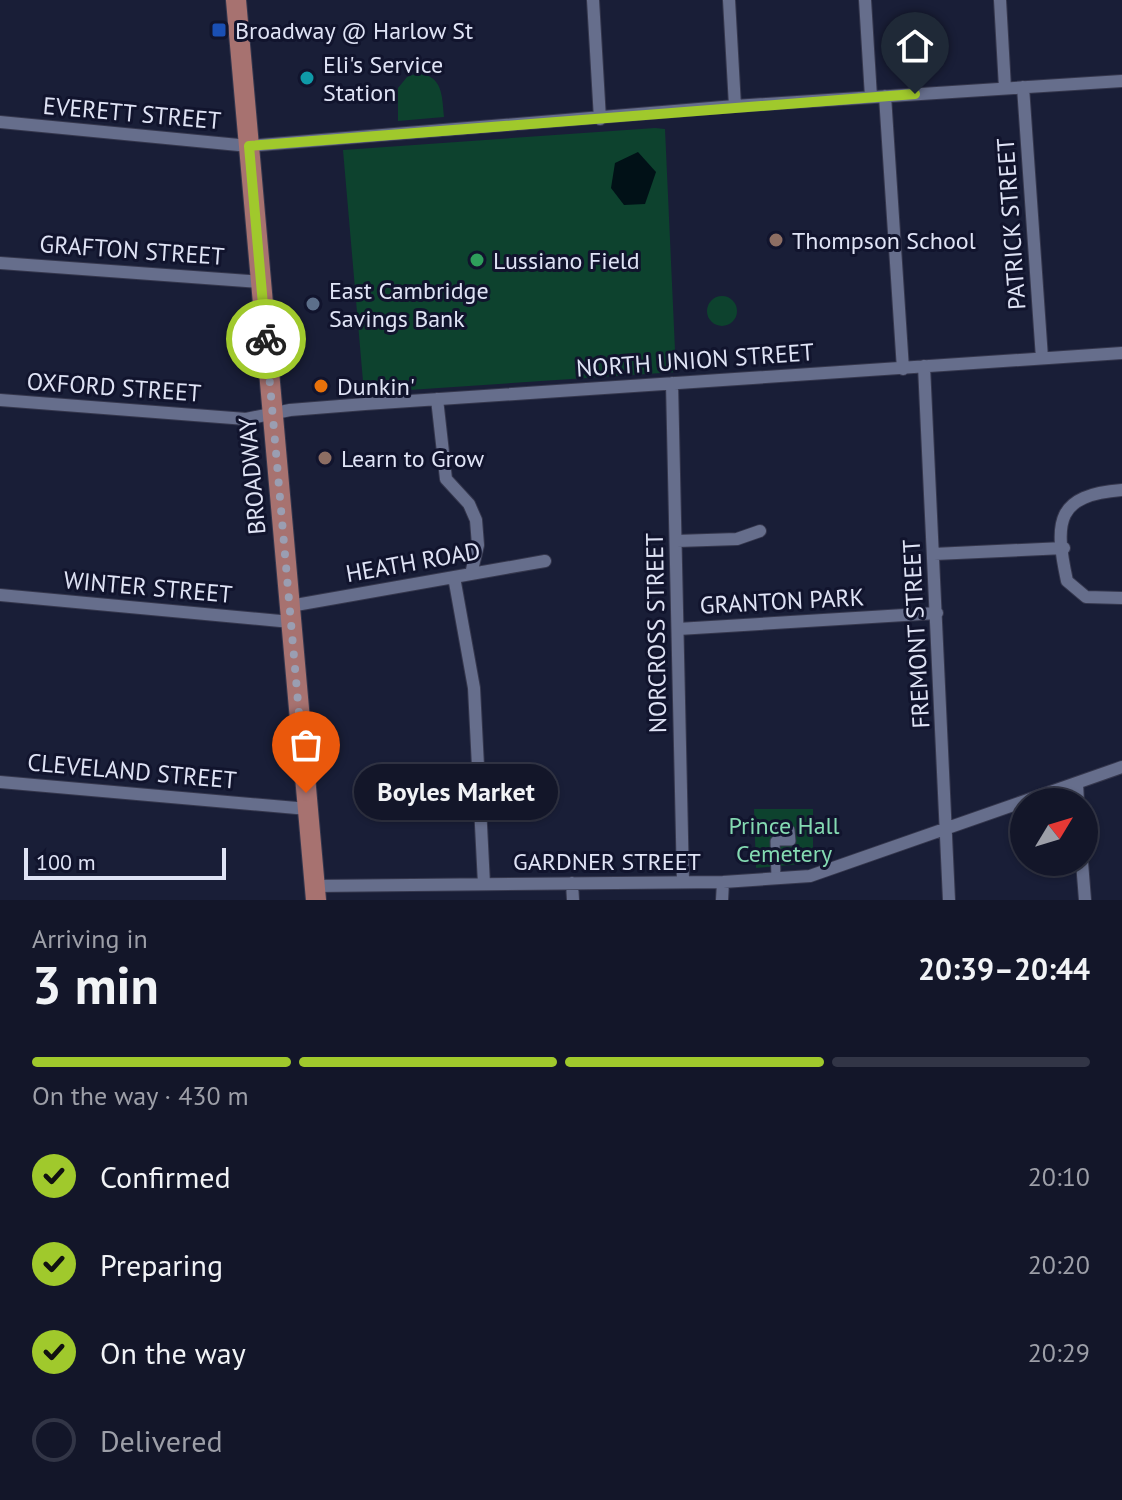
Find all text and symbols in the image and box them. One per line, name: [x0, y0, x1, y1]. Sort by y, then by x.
pin: [881, 12, 949, 94]
place label: Broadway @ Harlow St: [235, 15, 473, 46]
marker: Broadway @ Harlow St: [210, 21, 228, 39]
icon: home: [893, 24, 937, 68]
place label: Eli's Service Station: [323, 49, 443, 108]
marker: Eli's Service Station: [298, 69, 316, 87]
street label: EVERETT STREET: [42, 90, 222, 136]
street label: PATRICK STREET: [990, 137, 1032, 311]
place label: Thompson School: [792, 225, 976, 256]
street label: GRAFTON STREET: [38, 228, 226, 272]
marker: Thompson School: [767, 231, 785, 249]
place label: Lussiano Field: [493, 245, 640, 276]
marker: Lussiano Field: [468, 251, 486, 269]
place label: East Cambridge Savings Bank: [329, 275, 489, 334]
marker: East Cambridge Savings Bank: [304, 295, 322, 313]
courier: [226, 299, 306, 379]
icon: bike: [244, 317, 288, 361]
street label: NORTH UNION STREET: [575, 336, 815, 384]
street label: OXFORD STREET: [26, 365, 202, 409]
place label: Dunkin': [337, 371, 415, 402]
marker: Dunkin': [312, 377, 330, 395]
street label: BROADWAY: [231, 416, 273, 536]
place label: Learn to Grow: [341, 443, 484, 474]
marker: Learn to Grow: [316, 449, 334, 467]
street label: NORCROSS STREET: [639, 533, 673, 733]
street label: HEATH ROAD: [343, 535, 483, 589]
street label: FREMONT STREET: [896, 539, 936, 729]
street label: WINTER STREET: [62, 564, 234, 610]
street label: GRANTON PARK: [699, 581, 865, 621]
pin: [272, 711, 340, 793]
icon: bag: [284, 723, 328, 767]
street label: CLEVELAND STREET: [26, 746, 238, 796]
callout: Boyles Market: [354, 765, 558, 821]
text: Boyles Market: [377, 775, 535, 808]
north arrow: [1010, 788, 1098, 876]
map controls: [1010, 788, 1098, 876]
park label: Prince Hall Cemetery: [728, 810, 840, 869]
scale bar: [24, 844, 226, 880]
street label: GARDNER STREET: [513, 846, 701, 877]
text: 100 m: [36, 848, 96, 876]
text: Arriving in: [32, 922, 148, 955]
text: 20:39–20:44: [918, 949, 1090, 988]
text: 3 min: [32, 951, 159, 1018]
text: On the way · 430 m: [32, 1079, 249, 1112]
icon: check: [32, 1154, 76, 1198]
text: Confirmed: [100, 1157, 231, 1196]
text: 20:10: [1028, 1160, 1090, 1193]
icon: check: [32, 1242, 76, 1286]
text: Preparing: [100, 1245, 223, 1284]
text: 20:20: [1028, 1248, 1090, 1281]
icon: check: [32, 1330, 76, 1374]
text: On the way: [100, 1333, 246, 1372]
text: 20:29: [1028, 1336, 1090, 1369]
text: Delivered: [100, 1421, 223, 1460]

